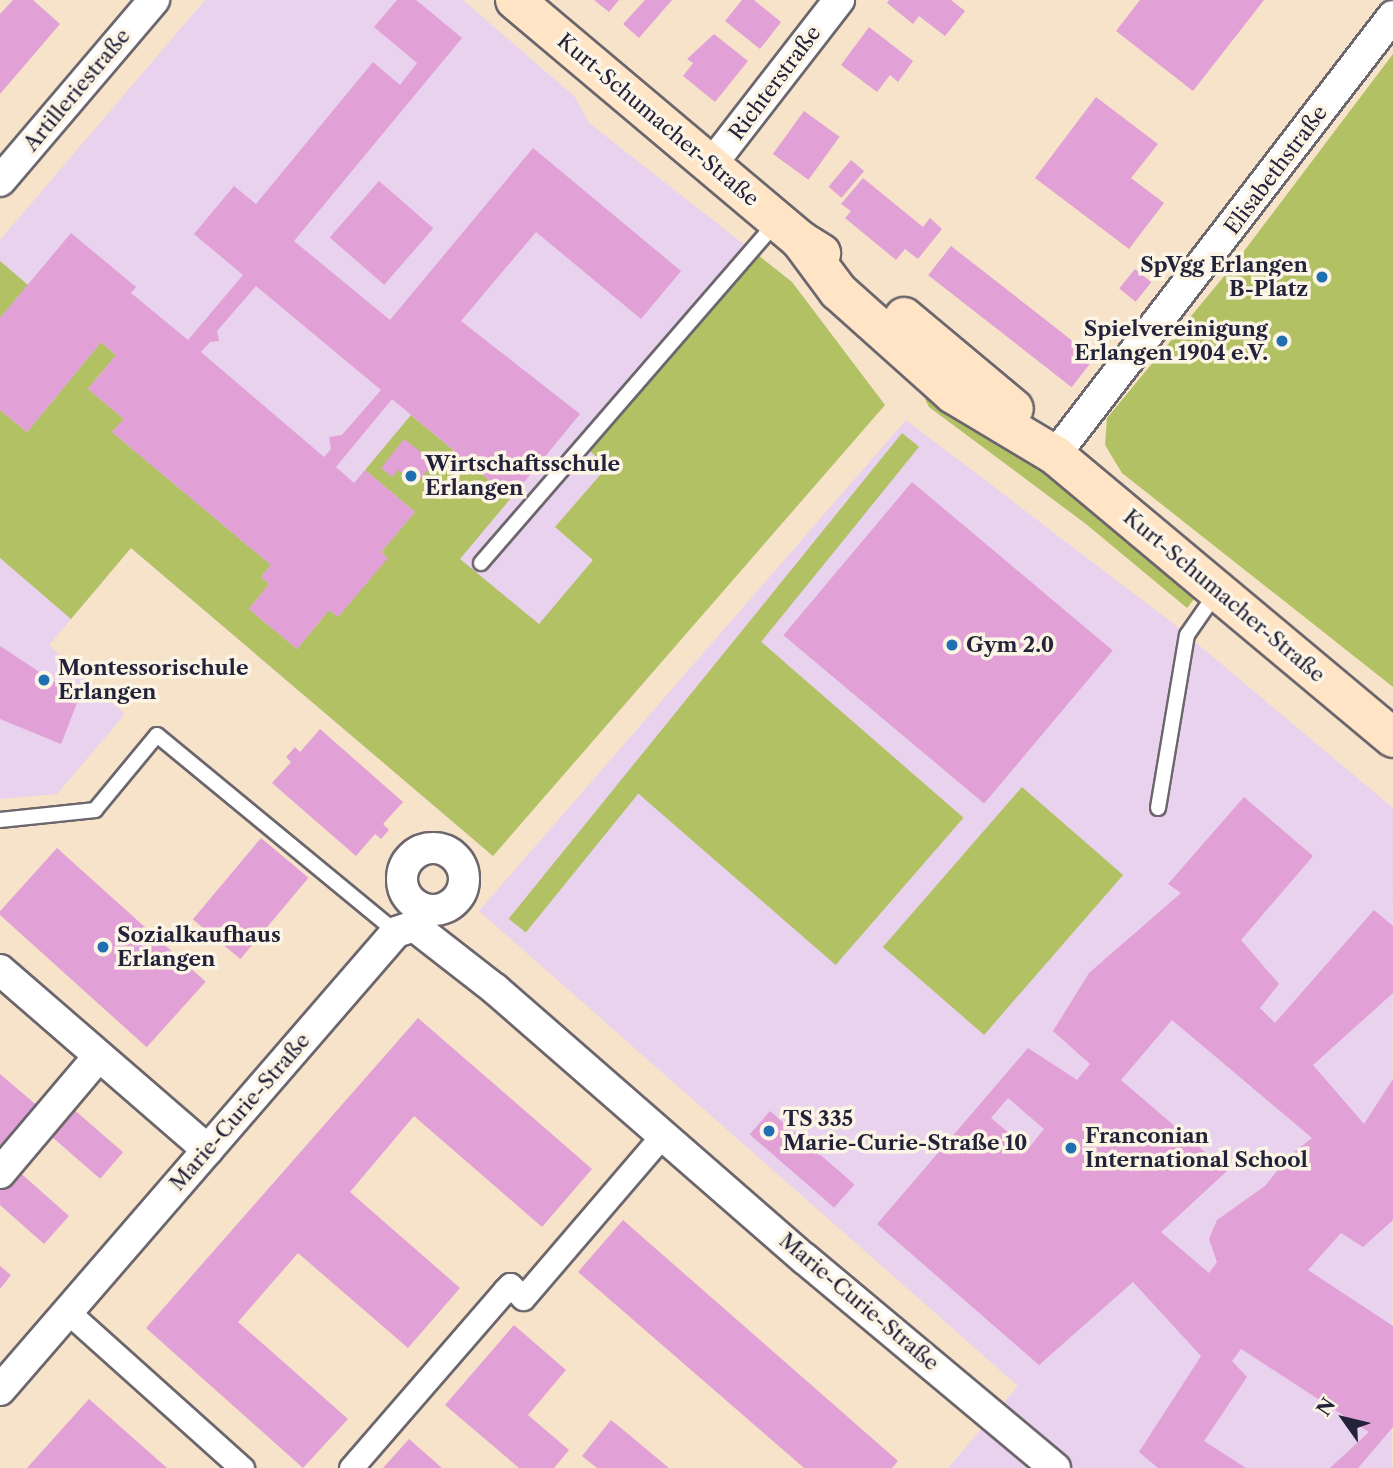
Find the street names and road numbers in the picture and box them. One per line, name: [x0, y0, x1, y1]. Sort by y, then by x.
street label: Richterstraße: [724, 21, 826, 145]
street label: Artilleriestraße: [18, 24, 136, 156]
street label: Kurt-Schumacher-Straße: [552, 28, 764, 212]
street label: Elisabethstraße: [1219, 101, 1333, 239]
street label: Kurt-Schumacher-Straße: [1118, 504, 1330, 688]
street label: Marie-Curie-Straße: [165, 1028, 315, 1196]
street label: Marie-Curie-Straße: [774, 1228, 944, 1376]

